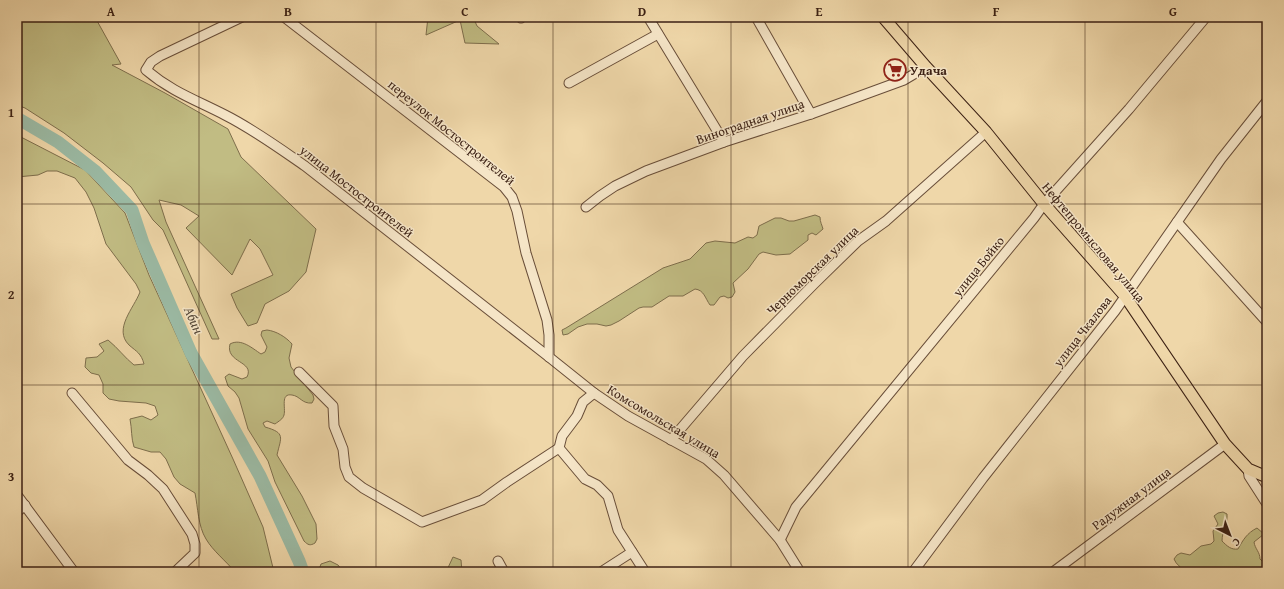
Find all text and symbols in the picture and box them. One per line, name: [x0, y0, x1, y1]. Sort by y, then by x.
text: A: [107, 2, 116, 21]
text: B: [284, 2, 292, 21]
text: C: [461, 2, 469, 21]
text: D: [638, 2, 646, 21]
text: E: [816, 2, 823, 21]
text: F: [993, 2, 1000, 21]
text: G: [1169, 2, 1177, 21]
supermarket icon: Удача: [882, 57, 908, 83]
place label: Удача: [910, 61, 947, 80]
street label: переулок Мостостроителей: [384, 75, 520, 190]
street label: Виноградная улица: [694, 94, 808, 149]
text: 1: [8, 103, 14, 122]
street label: улица Мостостроителей: [295, 140, 418, 242]
street label: Нефтепромысловая улица: [1038, 178, 1150, 307]
street label: Черноморская улица: [762, 221, 863, 319]
street label: улица Бойко: [947, 232, 1009, 301]
text: 2: [8, 285, 15, 304]
street label: улица Чкалова: [1048, 291, 1117, 372]
water label: Абин: [179, 302, 209, 337]
street label: Комсомольская улица: [604, 380, 725, 463]
street label: Радужная улица: [1088, 462, 1175, 534]
text: 3: [8, 467, 14, 486]
north arrow: [1210, 515, 1250, 555]
text: С: [1229, 534, 1244, 550]

